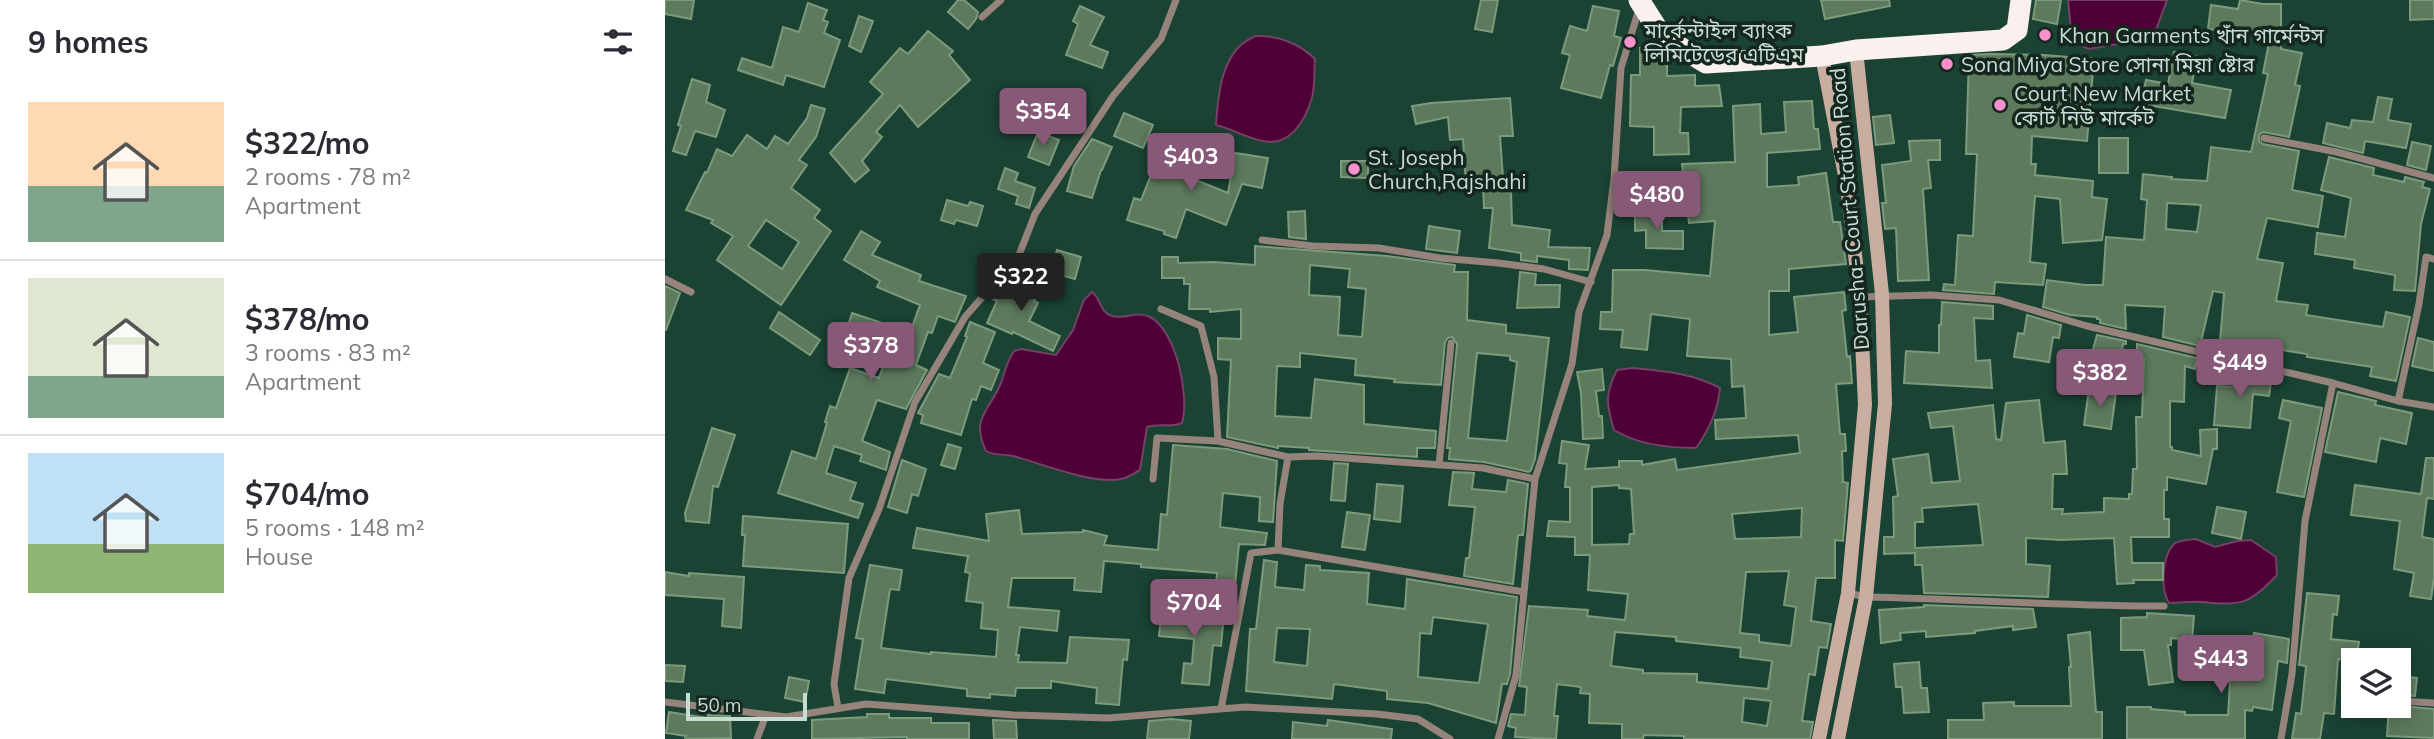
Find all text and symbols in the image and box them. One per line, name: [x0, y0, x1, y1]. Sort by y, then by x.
place label: মার্কেন্টাইল ব্যাংক লিমিটেডের এটিএম: [1643, 17, 1805, 67]
place label: Khan Garments খাঁন গার্মেন্টস: [2059, 22, 2325, 48]
text: 9 homes: [28, 23, 149, 61]
icon: filters: [599, 23, 637, 61]
marker: Khan Garments খাঁন গার্মেন্টস: [2037, 27, 2053, 43]
marker: মার্কেন্টাইল ব্যাংক লিমিটেডের এটিএম: [1622, 34, 1638, 50]
place label: Sona Miya Store সোনা মিয়া ষ্টোর: [1961, 51, 2255, 77]
marker: Sona Miya Store সোনা মিয়া ষ্টোর: [1939, 56, 1955, 72]
street label: Darusha- Court Station Road: [1824, 67, 1874, 351]
place label: Court New Market কোর্ট নিউ মার্কেট: [2014, 80, 2191, 130]
pin: $354: [1002, 88, 1084, 148]
text: $354: [1015, 96, 1071, 125]
marker: Court New Market কোর্ট নিউ মার্কেট: [1992, 97, 2008, 113]
text: $322/mo: [245, 124, 369, 162]
icon: home: [84, 130, 168, 214]
pin: $403: [1150, 134, 1232, 193]
text: $403: [1163, 141, 1219, 170]
place label: St. Joseph Church,Rajshahi: [1368, 144, 1526, 194]
marker: St. Joseph Church,Rajshahi: [1346, 161, 1362, 177]
text: 2 rooms · 78 m²: [245, 162, 411, 191]
pin: $480: [1616, 172, 1698, 231]
text: $480: [1629, 179, 1685, 208]
text: Apartment: [245, 191, 361, 220]
pin: $322: [980, 254, 1062, 313]
text: $322: [993, 261, 1049, 290]
text: $378/mo: [245, 300, 369, 338]
icon: home: [84, 306, 168, 390]
pin: $378: [830, 322, 912, 382]
text: $378: [843, 330, 899, 359]
text: 3 rooms · 83 m²: [245, 338, 411, 367]
pin: $449: [2199, 340, 2281, 399]
text: $449: [2212, 347, 2268, 376]
pin: $382: [2059, 350, 2141, 409]
text: $382: [2072, 357, 2128, 386]
text: Apartment: [245, 367, 361, 396]
text: $704/mo: [245, 475, 369, 513]
icon: home: [84, 481, 168, 565]
text: 5 rooms · 148 m²: [245, 513, 425, 542]
text: House: [245, 542, 313, 571]
pin: $704: [1153, 580, 1235, 639]
text: $704: [1166, 587, 1222, 616]
pin: $443: [2180, 636, 2262, 695]
text: $443: [2193, 643, 2249, 672]
map controls: [2341, 648, 2411, 718]
button: layers: [2341, 648, 2411, 718]
scale bar: [686, 690, 807, 722]
text: 50 m: [697, 693, 741, 717]

